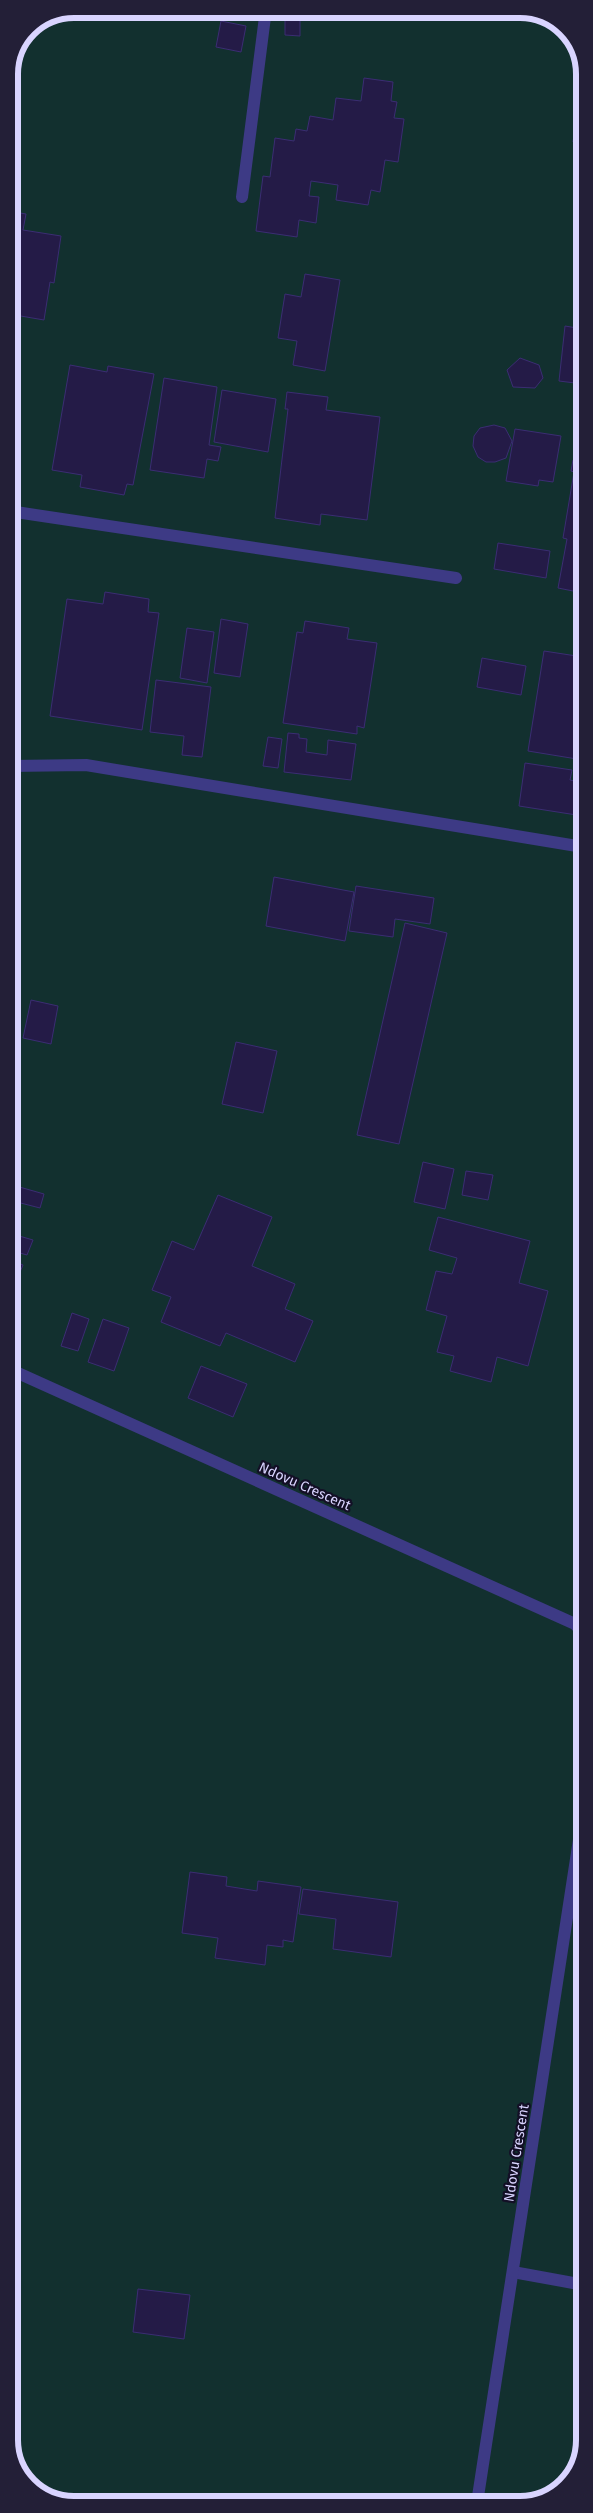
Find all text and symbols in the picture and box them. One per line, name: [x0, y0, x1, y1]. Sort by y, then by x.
street label: Ndovu Crescent: [256, 1459, 354, 1515]
street label: Ndovu Crescent: [500, 2102, 533, 2203]

